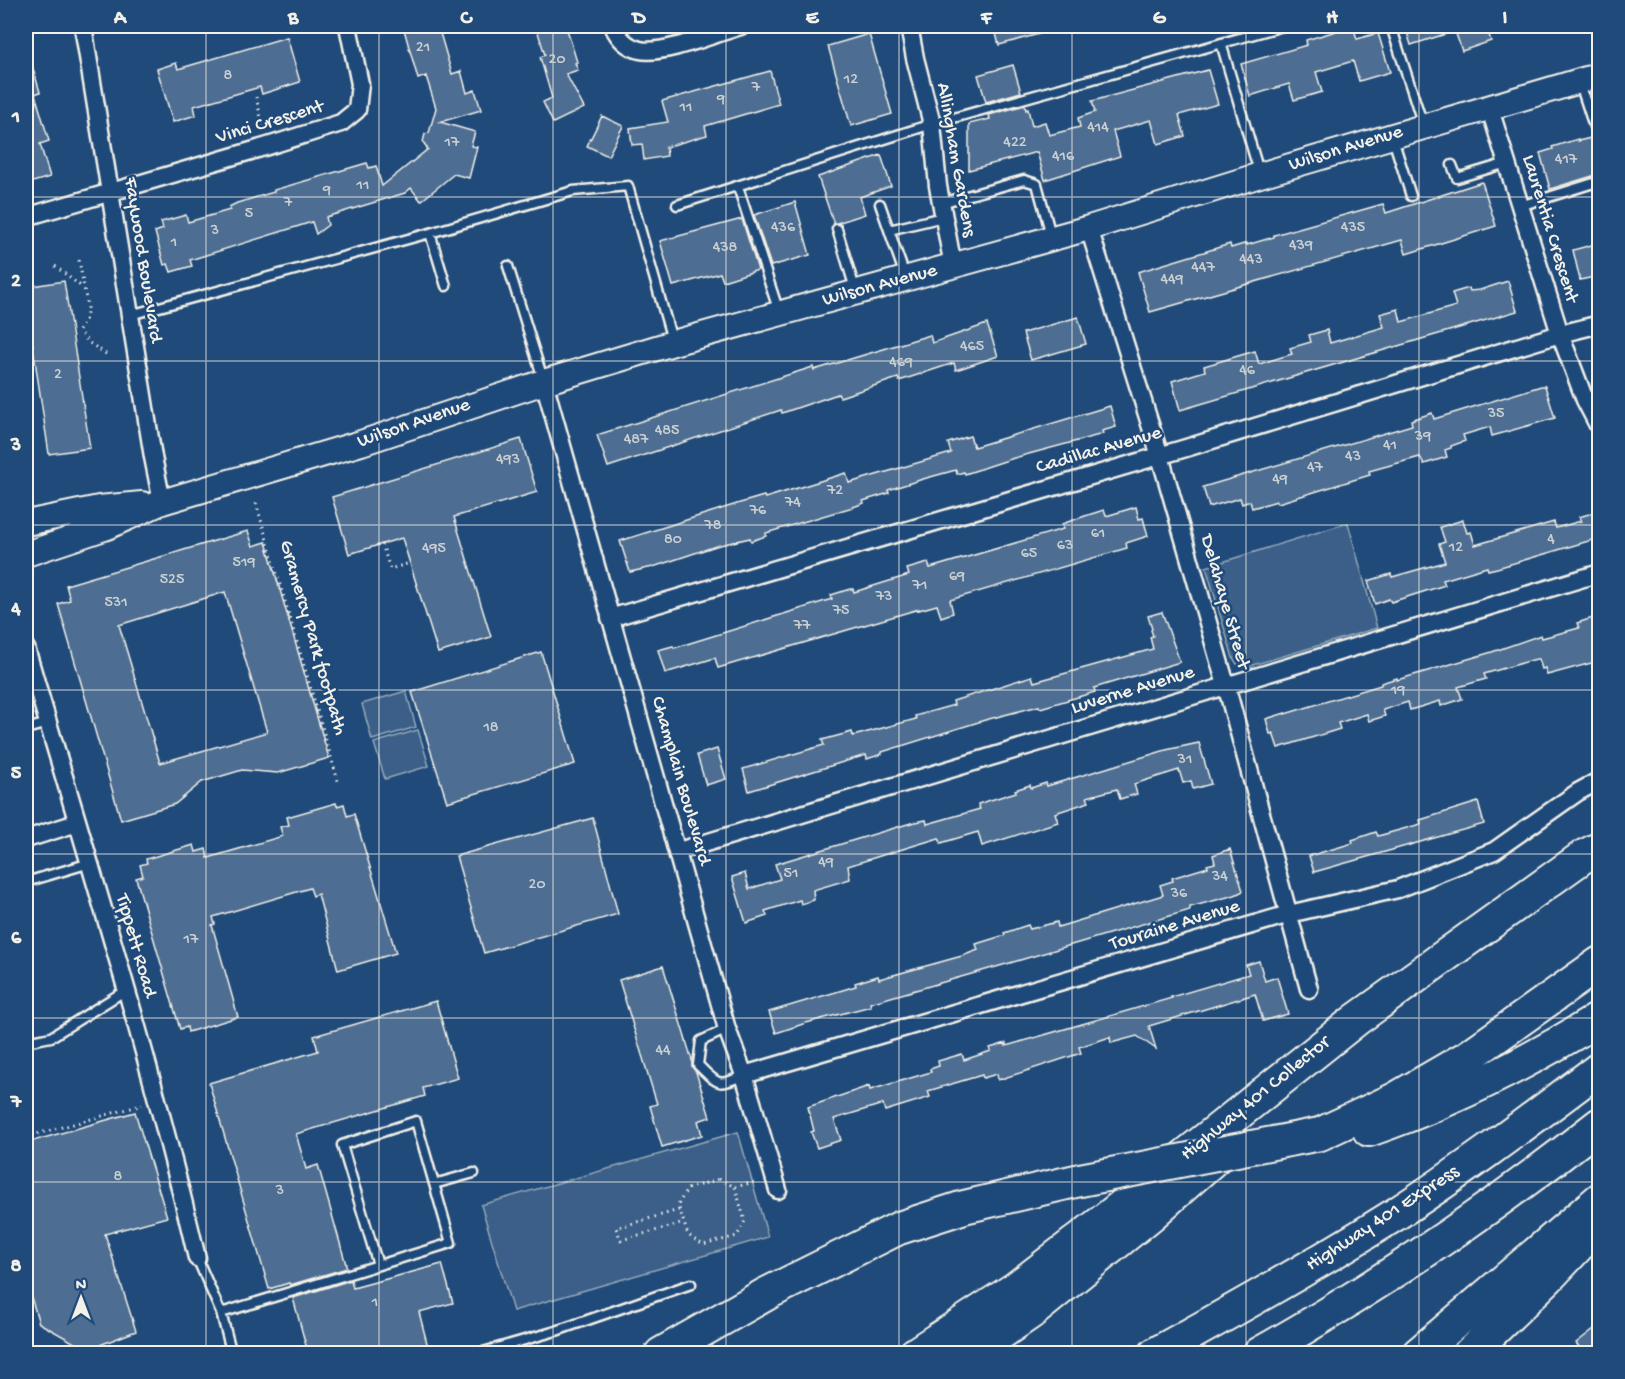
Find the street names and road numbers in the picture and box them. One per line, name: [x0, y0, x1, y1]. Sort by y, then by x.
street label: Allingham Gardens: [930, 81, 980, 240]
street label: Vinci Crescent: [212, 95, 328, 151]
street label: Wilson Avenue: [1286, 121, 1406, 177]
street label: Laurentia Crescent: [1516, 152, 1583, 307]
street label: Faywood Boulevard: [117, 175, 167, 347]
street label: Wilson Avenue: [820, 259, 941, 312]
street label: Wilson Avenue: [355, 394, 474, 454]
street label: Cadillac Avenue: [1034, 422, 1165, 480]
street label: Delahaye Street: [1193, 530, 1255, 674]
street label: Gramercy Park footpath: [273, 538, 351, 738]
street label: Luverne Avenue: [1069, 661, 1198, 721]
street label: Champlain Boulevard: [645, 694, 716, 870]
street label: Tippett Road: [109, 891, 161, 1003]
street label: Touraine Avenue: [1106, 895, 1243, 957]
street label: Highway 401 Collector: [1177, 1031, 1337, 1166]
street label: Highway 401 Express: [1302, 1161, 1464, 1277]

